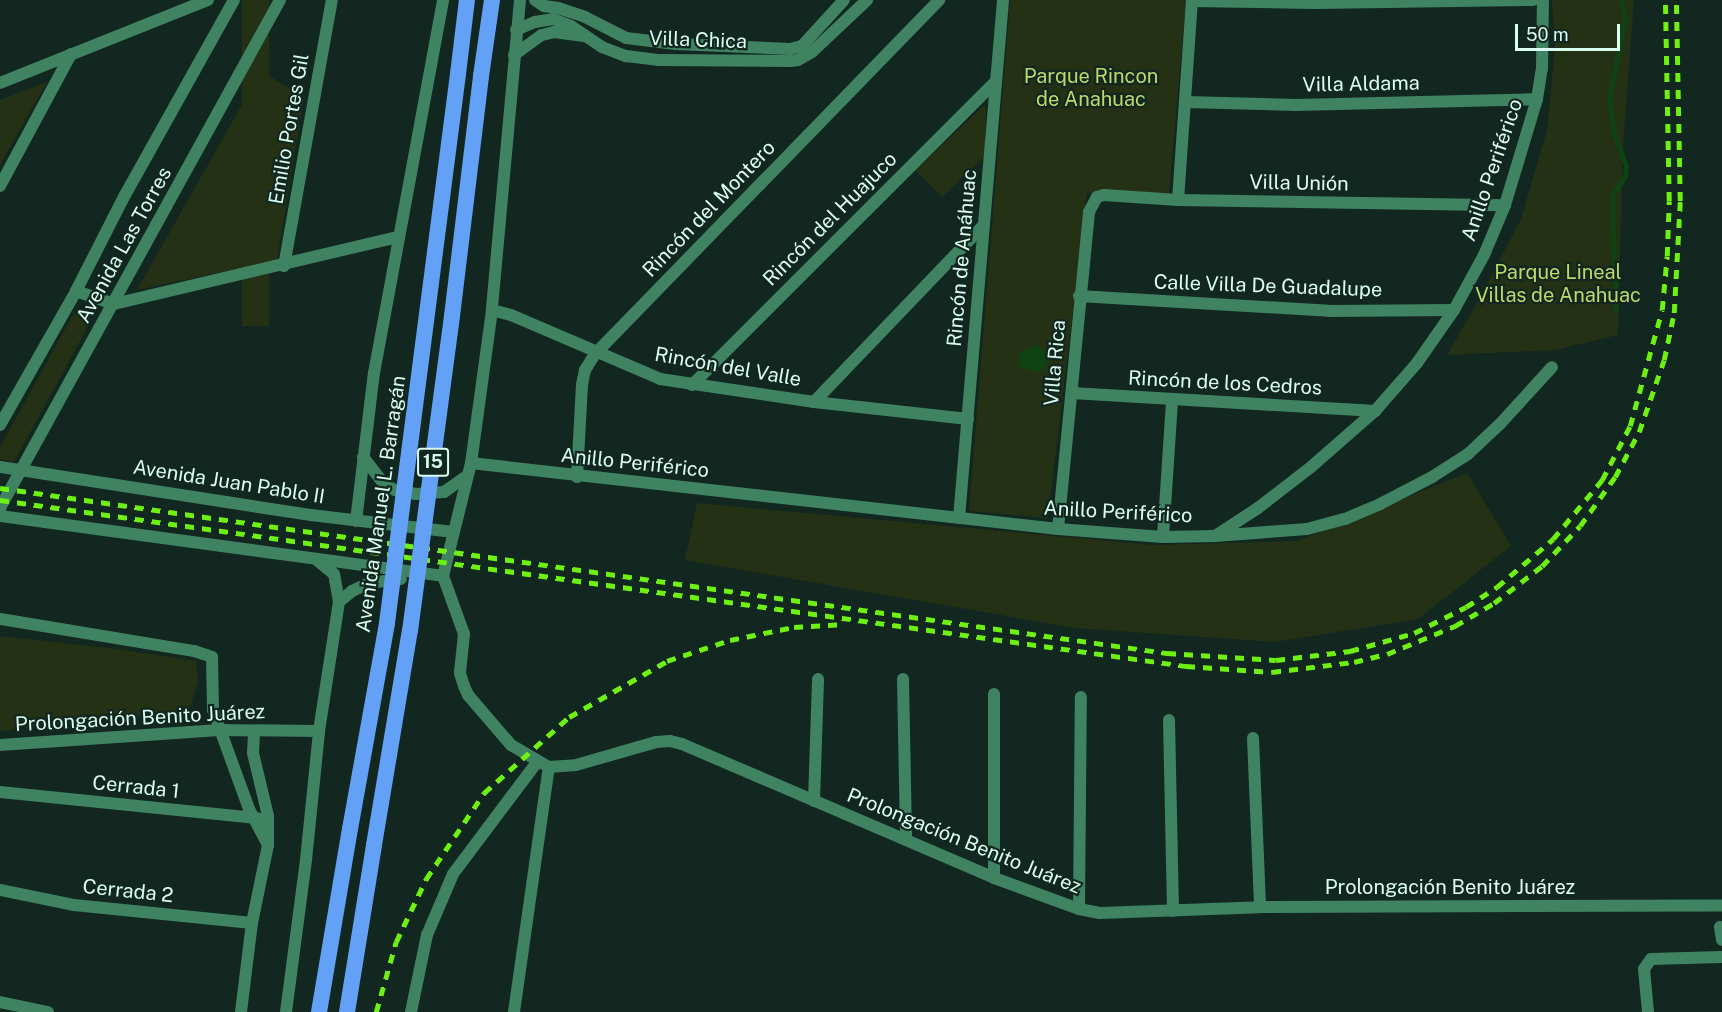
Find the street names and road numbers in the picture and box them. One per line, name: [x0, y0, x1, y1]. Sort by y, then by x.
street label: Villa Chica: [649, 26, 747, 54]
street label: Emilio Portes Gil: [264, 52, 314, 206]
street label: Villa Aldama: [1302, 71, 1420, 97]
street label: Anillo Periférico: [1456, 96, 1528, 244]
street label: Rincón del Montero: [638, 136, 780, 282]
street label: Rincón del Huajuco: [758, 147, 902, 291]
street label: Avenida Las Torres: [71, 163, 177, 327]
street label: Rincón de Anáhuac: [942, 168, 982, 348]
street label: Villa Unión: [1249, 170, 1349, 196]
street label: Calle Villa De Guadalupe: [1153, 270, 1383, 302]
street label: Villa Rica: [1039, 319, 1071, 407]
street label: Rincón del Valle: [653, 342, 803, 392]
street label: Rincón de los Cedros: [1127, 366, 1323, 400]
street label: Avenida Manuel L. Barragán: [351, 374, 411, 634]
street label: Anillo Periférico: [560, 443, 710, 483]
road number: 15: [416, 447, 450, 477]
street label: Avenida Juan Pablo II: [131, 455, 327, 509]
street label: Anillo Periférico: [1043, 496, 1193, 528]
street label: Prolongación Benito Juárez: [14, 699, 266, 737]
street label: Cerrada 1: [91, 770, 181, 804]
street label: Prolongación Benito Juárez: [843, 783, 1085, 899]
street label: Cerrada 2: [81, 874, 175, 908]
street label: Prolongación Benito Juárez: [1325, 875, 1575, 899]

